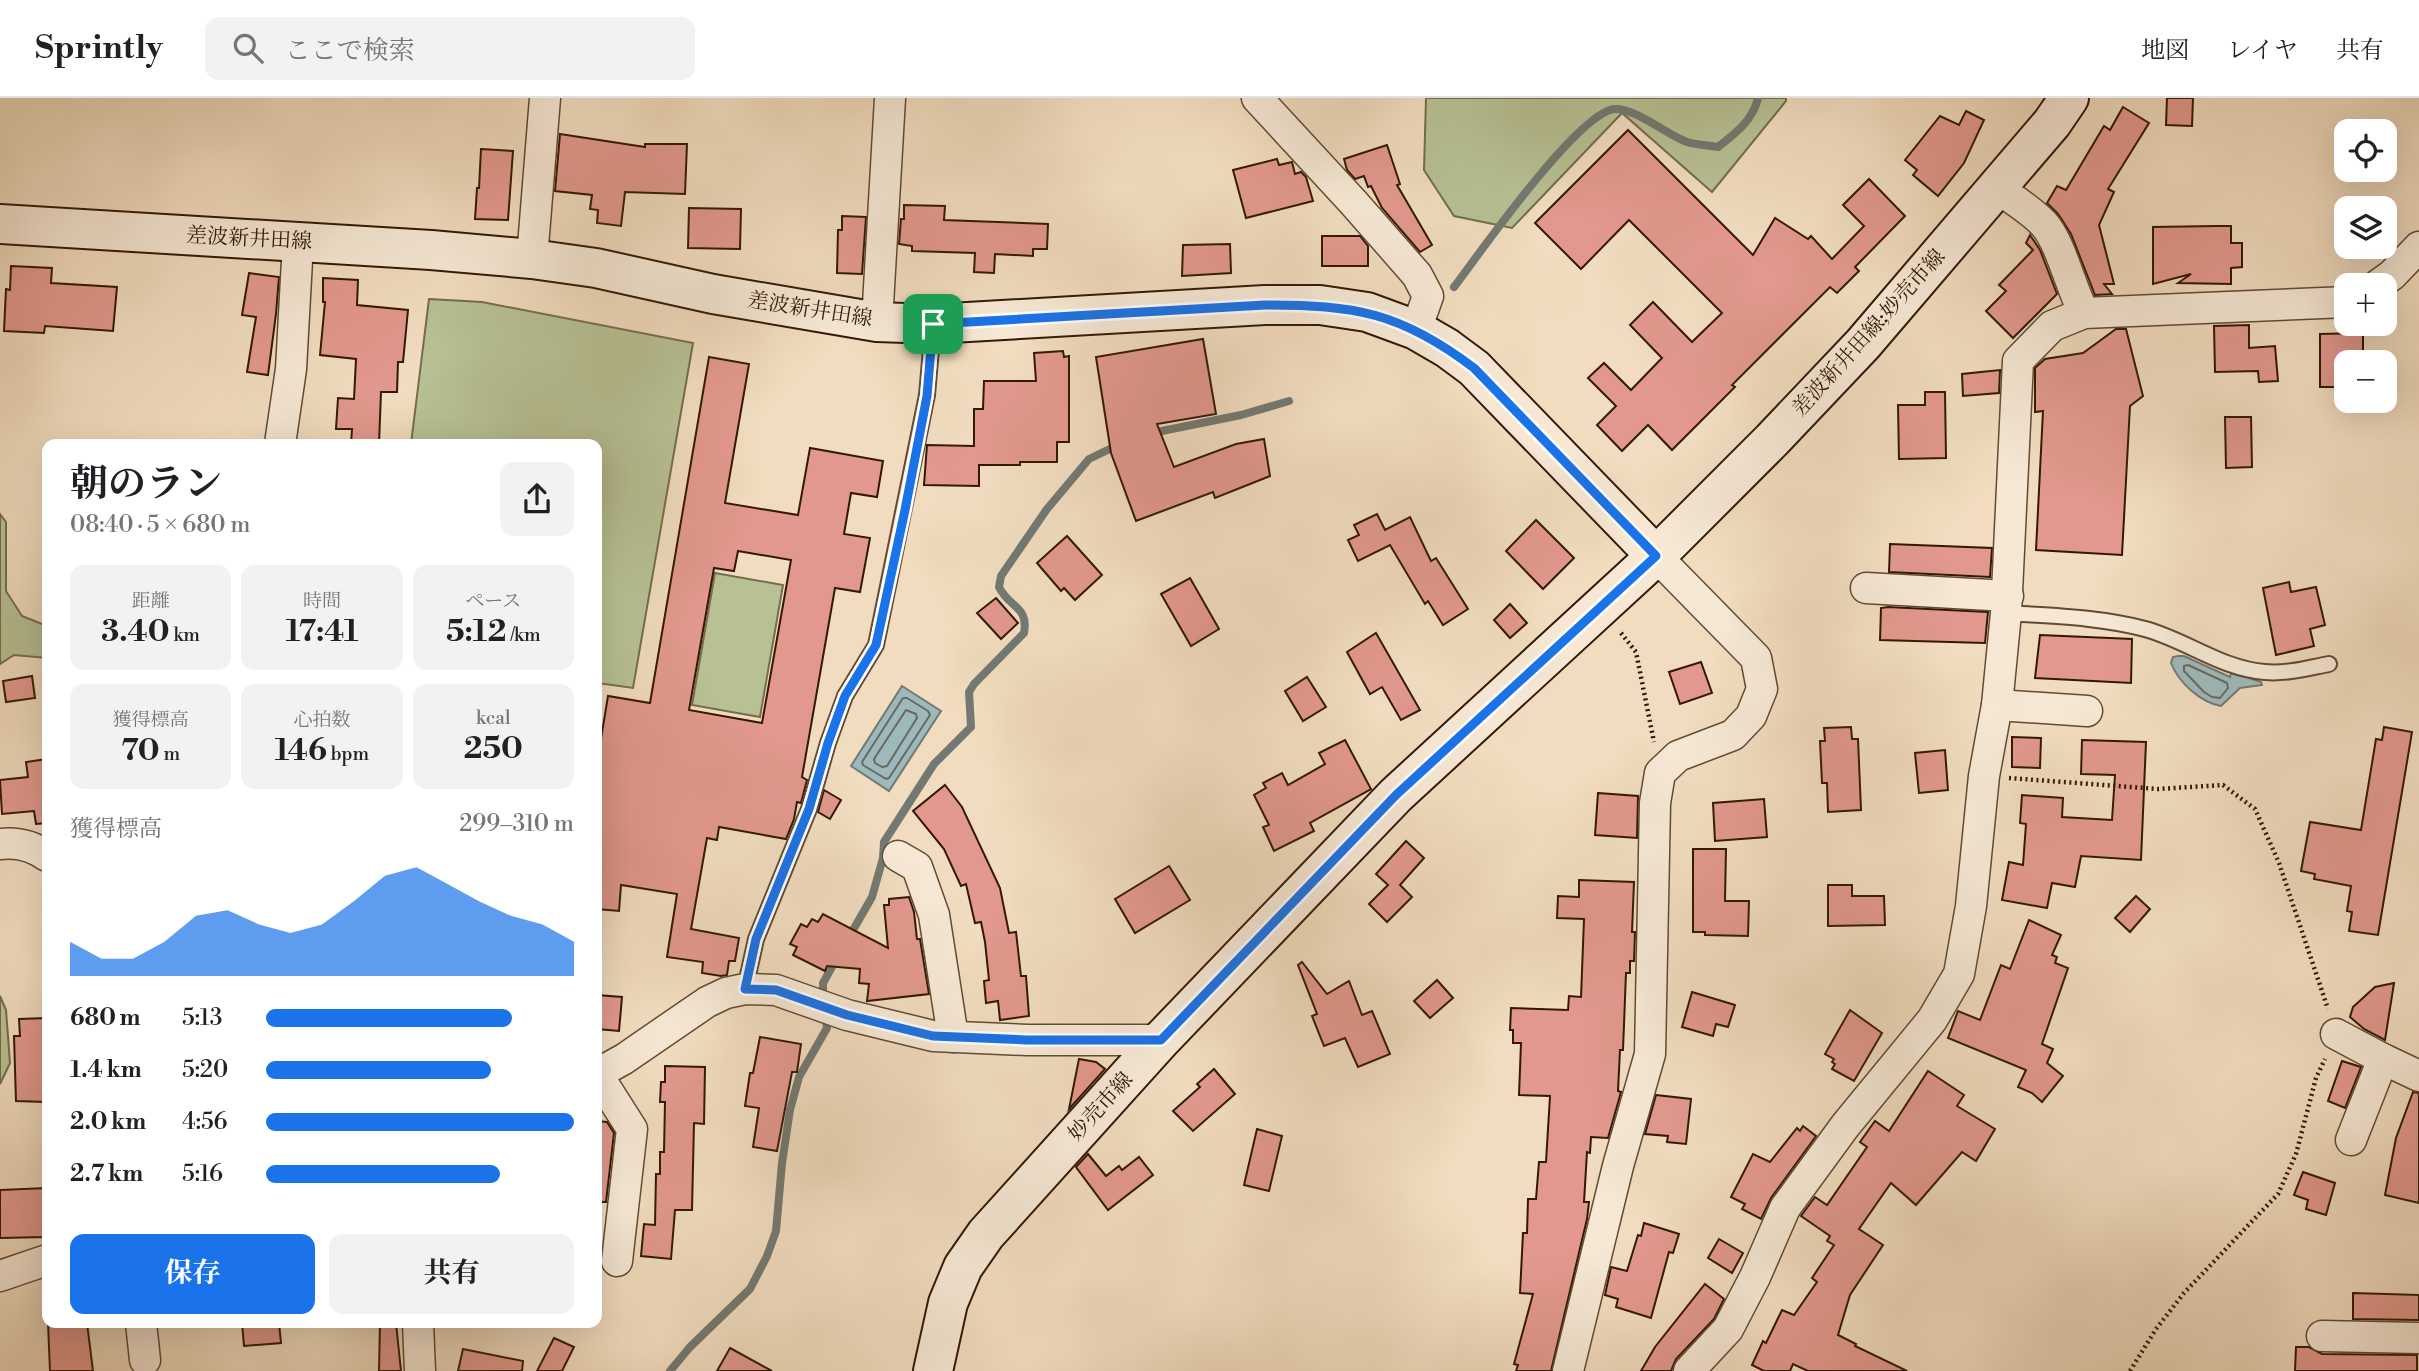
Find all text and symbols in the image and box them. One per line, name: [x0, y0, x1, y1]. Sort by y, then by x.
search box: [205, 17, 695, 80]
text: Sprintly: [35, 28, 163, 69]
icon: search: [229, 29, 267, 67]
text: ここで検索: [285, 35, 415, 67]
text: 地図: [2141, 36, 2189, 66]
text: レイヤ: [2227, 36, 2298, 66]
text: 共有: [2336, 36, 2384, 66]
map controls: [2334, 119, 2397, 413]
button: locate: [2334, 119, 2397, 182]
button: layers: [2334, 196, 2397, 259]
street label: 差波新井田線: [185, 223, 313, 255]
street label: 差波新井田線;妙売市線: [1787, 244, 1951, 422]
button: +: [2334, 273, 2397, 336]
street label: 差波新井田線: [746, 287, 874, 333]
pin: [903, 294, 963, 354]
icon: arrive: [914, 305, 952, 343]
button: −: [2334, 350, 2397, 413]
text: 朝のラン: [70, 461, 222, 508]
button: share: [500, 462, 574, 536]
text: 08:40 · 5 × 680 m: [70, 511, 250, 539]
text: 距離: [132, 589, 170, 613]
text: 時間: [303, 589, 341, 613]
text: ペース: [465, 589, 521, 613]
text: 3.40: [101, 613, 170, 651]
text: 17:41: [286, 613, 358, 651]
text: 5:12: [446, 613, 507, 651]
text: km: [170, 623, 200, 647]
text: /km: [507, 623, 541, 647]
text: kcal: [476, 706, 511, 730]
text: 獲得標高: [113, 708, 189, 732]
text: 心拍数: [293, 708, 351, 732]
text: 250: [464, 730, 523, 768]
text: 70: [121, 732, 160, 770]
text: 146: [275, 732, 327, 770]
text: m: [160, 742, 180, 766]
text: bpm: [327, 742, 369, 766]
text: 299–310 m: [459, 810, 574, 838]
text: 獲得標高: [70, 815, 162, 843]
text: 680 m: [70, 1004, 140, 1032]
text: 5:13: [182, 1004, 222, 1032]
text: 1.4 km: [70, 1056, 142, 1084]
text: 5:20: [182, 1056, 228, 1084]
street label: 妙売市線: [1063, 1067, 1139, 1147]
text: 2.0 km: [70, 1108, 146, 1136]
text: 4:56: [182, 1108, 228, 1136]
text: 2.7 km: [70, 1160, 143, 1188]
text: 5:16: [182, 1160, 223, 1188]
button: 保存: [70, 1234, 315, 1314]
button: 共有: [329, 1234, 574, 1314]

